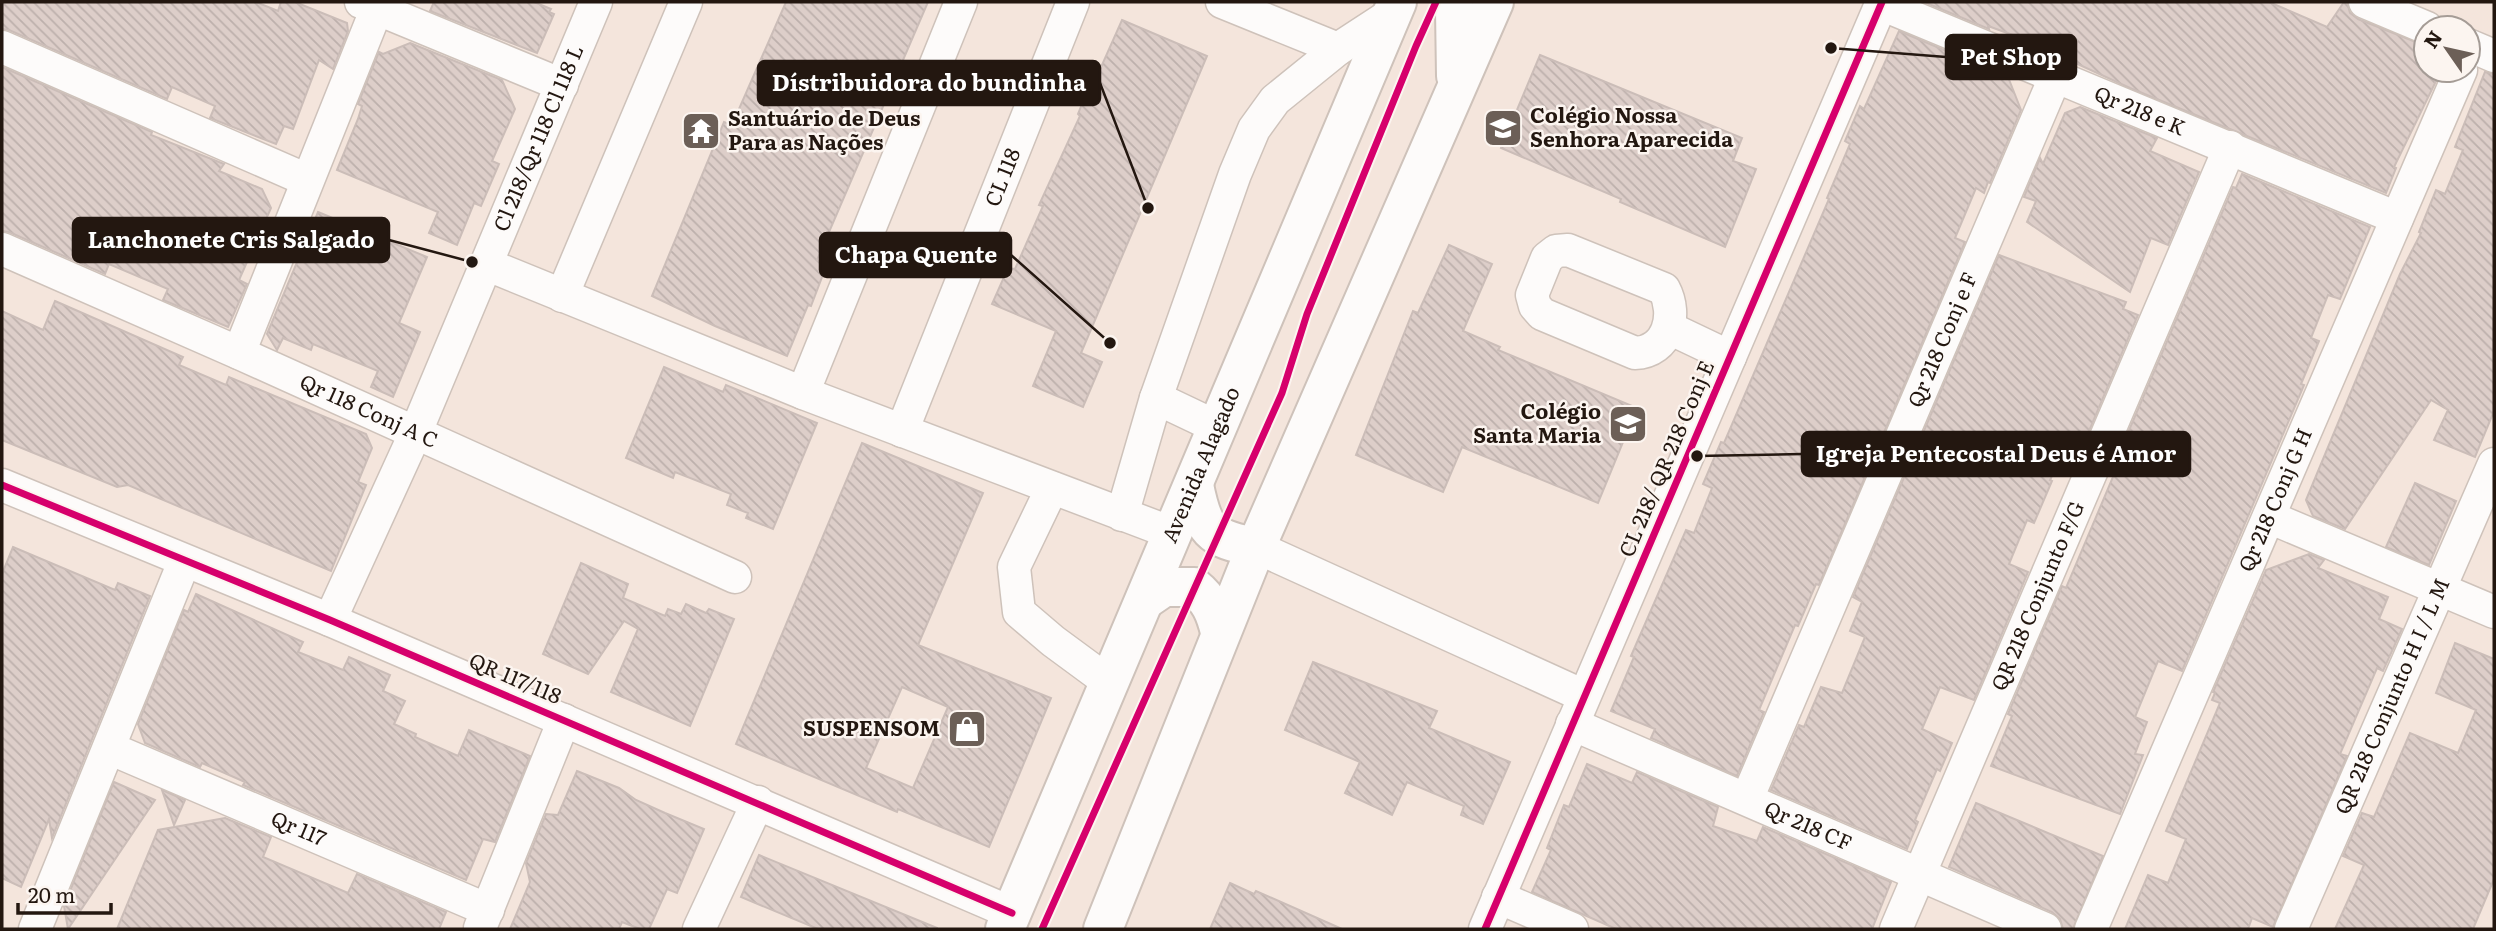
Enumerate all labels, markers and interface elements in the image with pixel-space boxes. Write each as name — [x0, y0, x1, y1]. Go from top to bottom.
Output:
north arrow — [2412, 14, 2482, 84]
text: N — [2416, 24, 2448, 53]
callout: Pet Shop — [1946, 35, 2076, 79]
text: Pet Shop — [1960, 38, 2062, 72]
street label: Cl 218/Qr 118 Cl 118 L — [484, 39, 589, 236]
callout: Dístribuidora do bundinha — [758, 61, 1100, 105]
text: Dístribuidora do bundinha — [772, 64, 1087, 98]
street label: Qr 218 e K — [2090, 76, 2191, 142]
place label: Colégio Nossa Senhora Aparecida — [1530, 98, 1734, 153]
place label: Santuário de Deus Para as Nações — [728, 101, 921, 156]
school or university icon: Colégio Nossa Senhora Aparecida — [1482, 107, 1524, 149]
temple icon: Santuário de Deus Para as Nações — [680, 110, 722, 152]
street label: CL 118 — [975, 142, 1026, 211]
callout: Lanchonete Cris Salgado — [73, 218, 389, 262]
text: Lanchonete Cris Salgado — [87, 221, 375, 255]
callout: Chapa Quente — [820, 233, 1011, 277]
text: Chapa Quente — [835, 236, 997, 270]
street label: Qr 218 Conj e F — [1898, 267, 1983, 411]
street label: CL 218/ QR 218 Conj E — [1609, 355, 1720, 561]
street label: Qr 118 Conj A C — [296, 365, 444, 454]
street label: Avenida Alagado — [1152, 381, 1246, 547]
place label: Colégio Santa Maria — [1473, 394, 1602, 449]
school or university icon: Colégio Santa Maria — [1607, 403, 1649, 445]
street label: Qr 218 Conj G H — [2229, 422, 2318, 576]
callout: Igreja Pentecostal Deus é Amor — [1802, 432, 2190, 476]
text: Igreja Pentecostal Deus é Amor — [1816, 435, 2177, 469]
street label: QR 218 Conjunto F/G — [1982, 495, 2090, 695]
street label: QR 218 Conjunto H I / L M — [2325, 572, 2456, 818]
street label: QR 117/118 — [465, 643, 567, 710]
shop icon: SUSPENSOM — [946, 708, 988, 750]
place label: SUSPENSOM — [803, 711, 940, 742]
street label: Qr 218 CF — [1760, 791, 1858, 857]
street label: Qr 117 — [267, 801, 332, 852]
scale bar — [18, 872, 110, 916]
text: 20 m — [28, 878, 75, 909]

